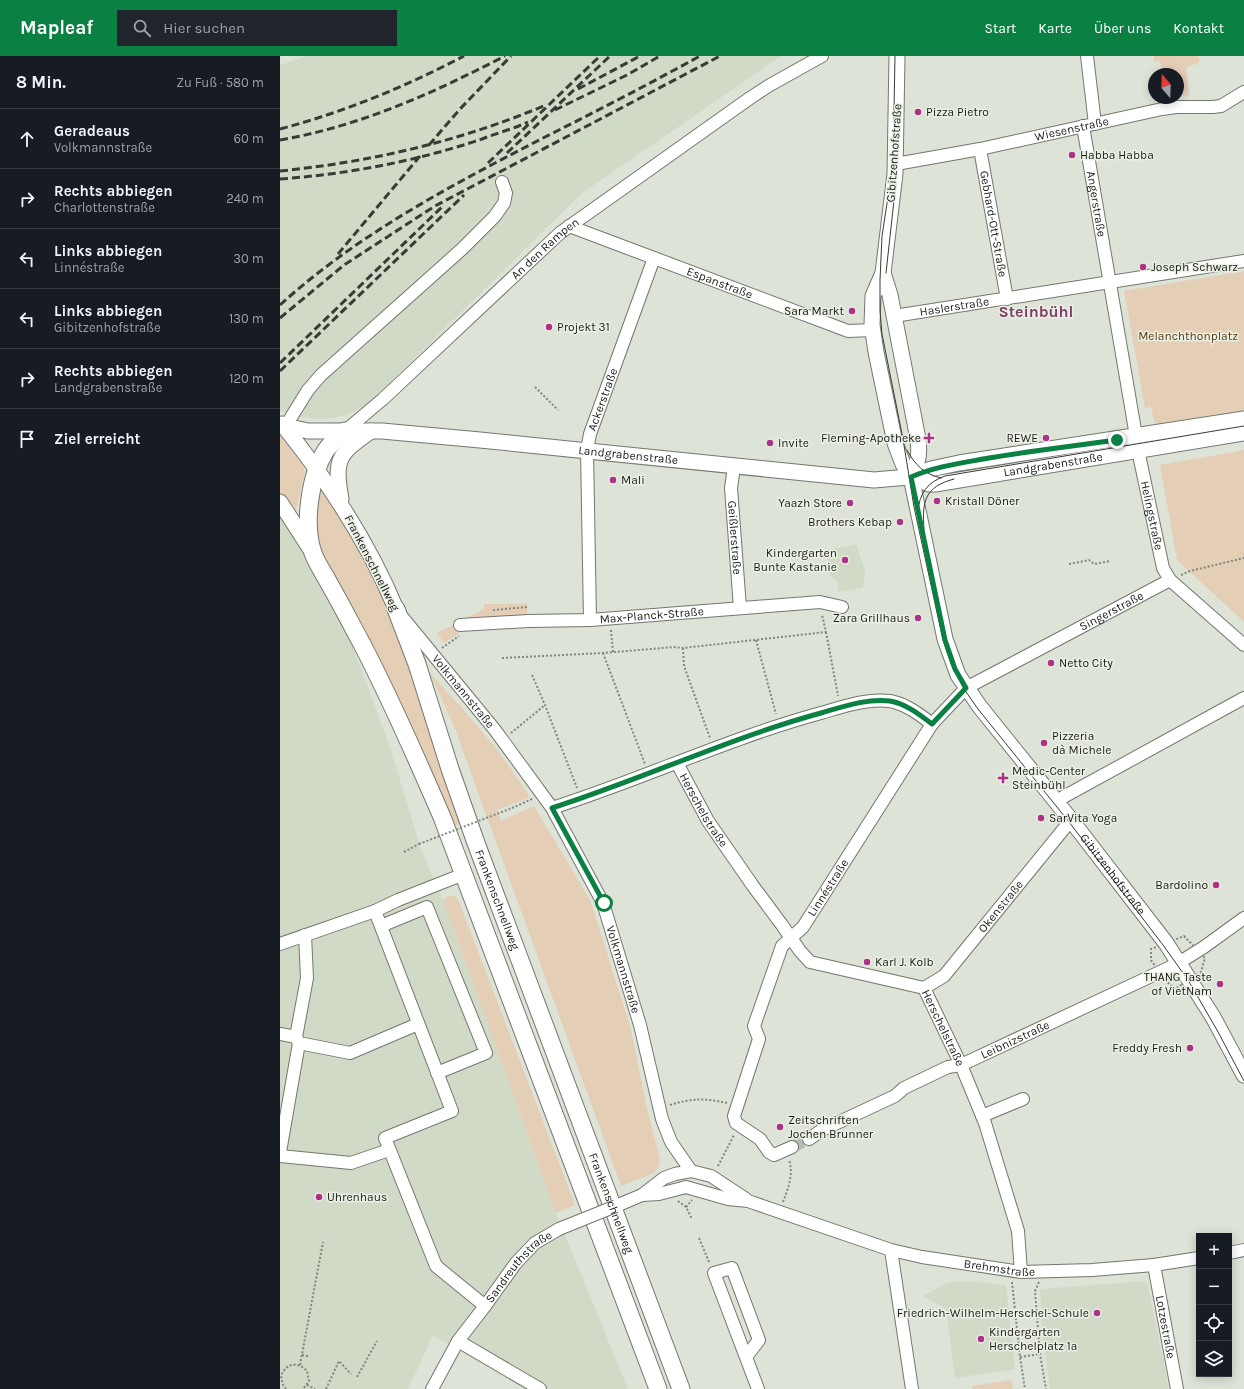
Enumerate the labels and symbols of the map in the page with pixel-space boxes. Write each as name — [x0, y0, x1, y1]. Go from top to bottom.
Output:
north arrow — [1148, 68, 1184, 104]
street label: Gibitzenhofstraße — [884, 103, 904, 203]
place label: Pizza Pietro — [926, 105, 989, 119]
marker: Pizza Pietro — [913, 107, 923, 117]
street label: Wiesenstraße — [1033, 114, 1110, 144]
place label: Habba Habba — [1080, 148, 1154, 162]
marker: Habba Habba — [1067, 150, 1077, 160]
street label: Gebhard-Ott-Straße — [977, 170, 1010, 278]
street label: Angerstraße — [1084, 170, 1109, 238]
street label: An den Rampen — [508, 215, 582, 282]
place label: Joseph Schwarz — [1151, 260, 1238, 274]
marker: Joseph Schwarz — [1138, 262, 1148, 272]
street label: Espanstraße — [685, 264, 755, 301]
street label: Haslerstraße — [919, 294, 990, 319]
district label: Steinbühl — [999, 302, 1073, 321]
place label: Sara Markt — [784, 304, 844, 318]
marker: Sara Markt — [847, 306, 857, 316]
place label: Projekt 31 — [557, 320, 610, 334]
marker: Projekt 31 — [544, 322, 554, 332]
park label: Melanchthonplatz — [1138, 329, 1238, 343]
street label: Ackerstraße — [585, 366, 620, 433]
place label: Fleming-Apotheke — [821, 431, 921, 445]
place label: REWE — [1006, 431, 1038, 445]
route end — [1108, 431, 1126, 449]
marker: Fleming-Apotheke — [924, 433, 934, 443]
marker: REWE — [1041, 433, 1051, 443]
place label: Invite — [778, 436, 809, 450]
marker: Invite — [765, 438, 775, 448]
street label: Landgrabenstraße — [578, 443, 679, 467]
street label: Landgrabenstraße — [1003, 449, 1104, 480]
place label: Mali — [621, 473, 645, 487]
marker: Mali — [608, 475, 618, 485]
street label: Helingstraße — [1138, 480, 1166, 551]
place label: Kristall Döner — [945, 494, 1020, 508]
place label: Yaazh Store — [778, 496, 842, 510]
marker: Kristall Döner — [932, 496, 942, 506]
marker: Yaazh Store — [845, 498, 855, 508]
street label: Geißlerstraße — [725, 500, 744, 575]
street label: Frankenschnellweg — [342, 513, 402, 614]
place label: Brothers Kebap — [808, 515, 892, 529]
marker: Brothers Kebap — [895, 517, 905, 527]
place label: Kindergarten Bunte Kastanie — [753, 546, 837, 574]
marker: Kindergarten Bunte Kastanie — [840, 555, 850, 565]
street label: Singerstraße — [1077, 588, 1146, 634]
street label: Max-Planck-Straße — [599, 604, 704, 626]
place label: Zara Grillhaus — [833, 611, 910, 625]
marker: Zara Grillhaus — [913, 613, 923, 623]
street label: Volkmannstraße — [429, 652, 498, 731]
place label: Netto City — [1059, 656, 1113, 670]
marker: Netto City — [1046, 658, 1056, 668]
place label: Pizzeria dà Michele — [1052, 729, 1111, 757]
marker: Pizzeria dà Michele — [1039, 738, 1049, 748]
place label: Medic-Center Steinbühl — [1012, 764, 1086, 792]
street label: Herschelstraße — [677, 771, 731, 850]
marker: Medic-Center Steinbühl — [997, 772, 1009, 784]
place label: SarVita Yoga — [1049, 811, 1117, 825]
marker: SarVita Yoga — [1036, 813, 1046, 823]
street label: Gibitzenhofstraße — [1077, 831, 1149, 917]
street label: Frankenschnellweg — [472, 848, 523, 952]
street label: Linnéstraße — [805, 856, 851, 919]
street label: Okenstraße — [975, 878, 1026, 935]
place label: Bardolino — [1155, 878, 1208, 892]
marker: Bardolino — [1211, 880, 1221, 890]
route start — [595, 894, 613, 912]
street label: Volkmannstraße — [603, 924, 643, 1015]
place label: Karl J. Kolb — [875, 955, 934, 969]
marker: Karl J. Kolb — [862, 957, 872, 967]
place label: THANG Taste of VietNam — [1144, 970, 1212, 998]
marker: THANG Taste of VietNam — [1215, 979, 1225, 989]
street label: Herschelstraße — [919, 987, 967, 1068]
street label: Leibnizstraße — [978, 1018, 1052, 1062]
place label: Freddy Fresh — [1112, 1041, 1182, 1055]
marker: Freddy Fresh — [1185, 1043, 1195, 1053]
place label: Zeitschriften Jochen Brunner — [788, 1113, 874, 1141]
marker: Zeitschriften Jochen Brunner — [775, 1122, 785, 1132]
street label: Frankenschnellweg — [586, 1151, 637, 1256]
place label: Uhrenhaus — [327, 1190, 387, 1204]
marker: Uhrenhaus — [314, 1192, 324, 1202]
street label: Sandreuthstraße — [483, 1228, 554, 1306]
street label: Brehmstraße — [963, 1256, 1035, 1279]
street label: Lotzestraße — [1153, 1294, 1178, 1360]
place label: Friedrich-Wilhelm-Herschel-Schule — [897, 1306, 1089, 1320]
marker: Friedrich-Wilhelm-Herschel-Schule — [1092, 1308, 1102, 1318]
place label: Kindergarten Herschelplatz 1a — [989, 1325, 1077, 1353]
marker: Kindergarten Herschelplatz 1a — [976, 1334, 986, 1344]

